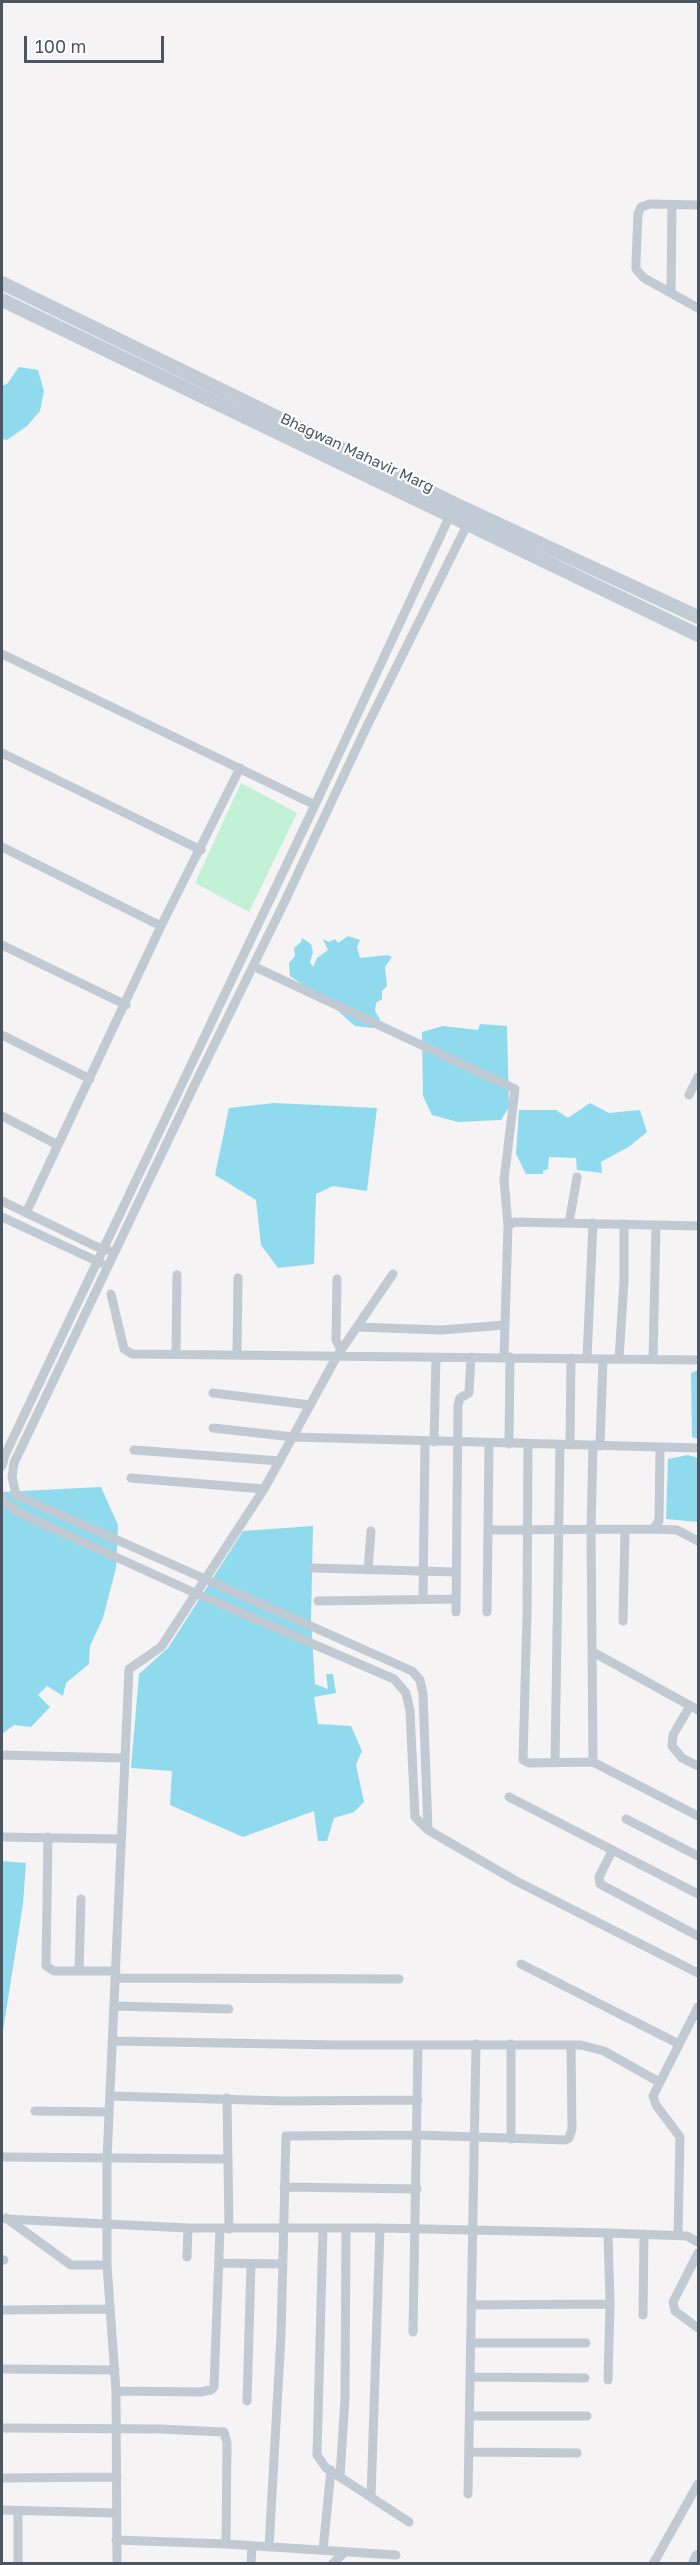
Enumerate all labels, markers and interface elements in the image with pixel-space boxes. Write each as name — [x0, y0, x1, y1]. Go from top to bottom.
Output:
scale bar — [27, 24, 166, 62]
text: 100 m — [35, 35, 86, 57]
street label: Bhagwan Mahavir Marg — [277, 409, 437, 497]

